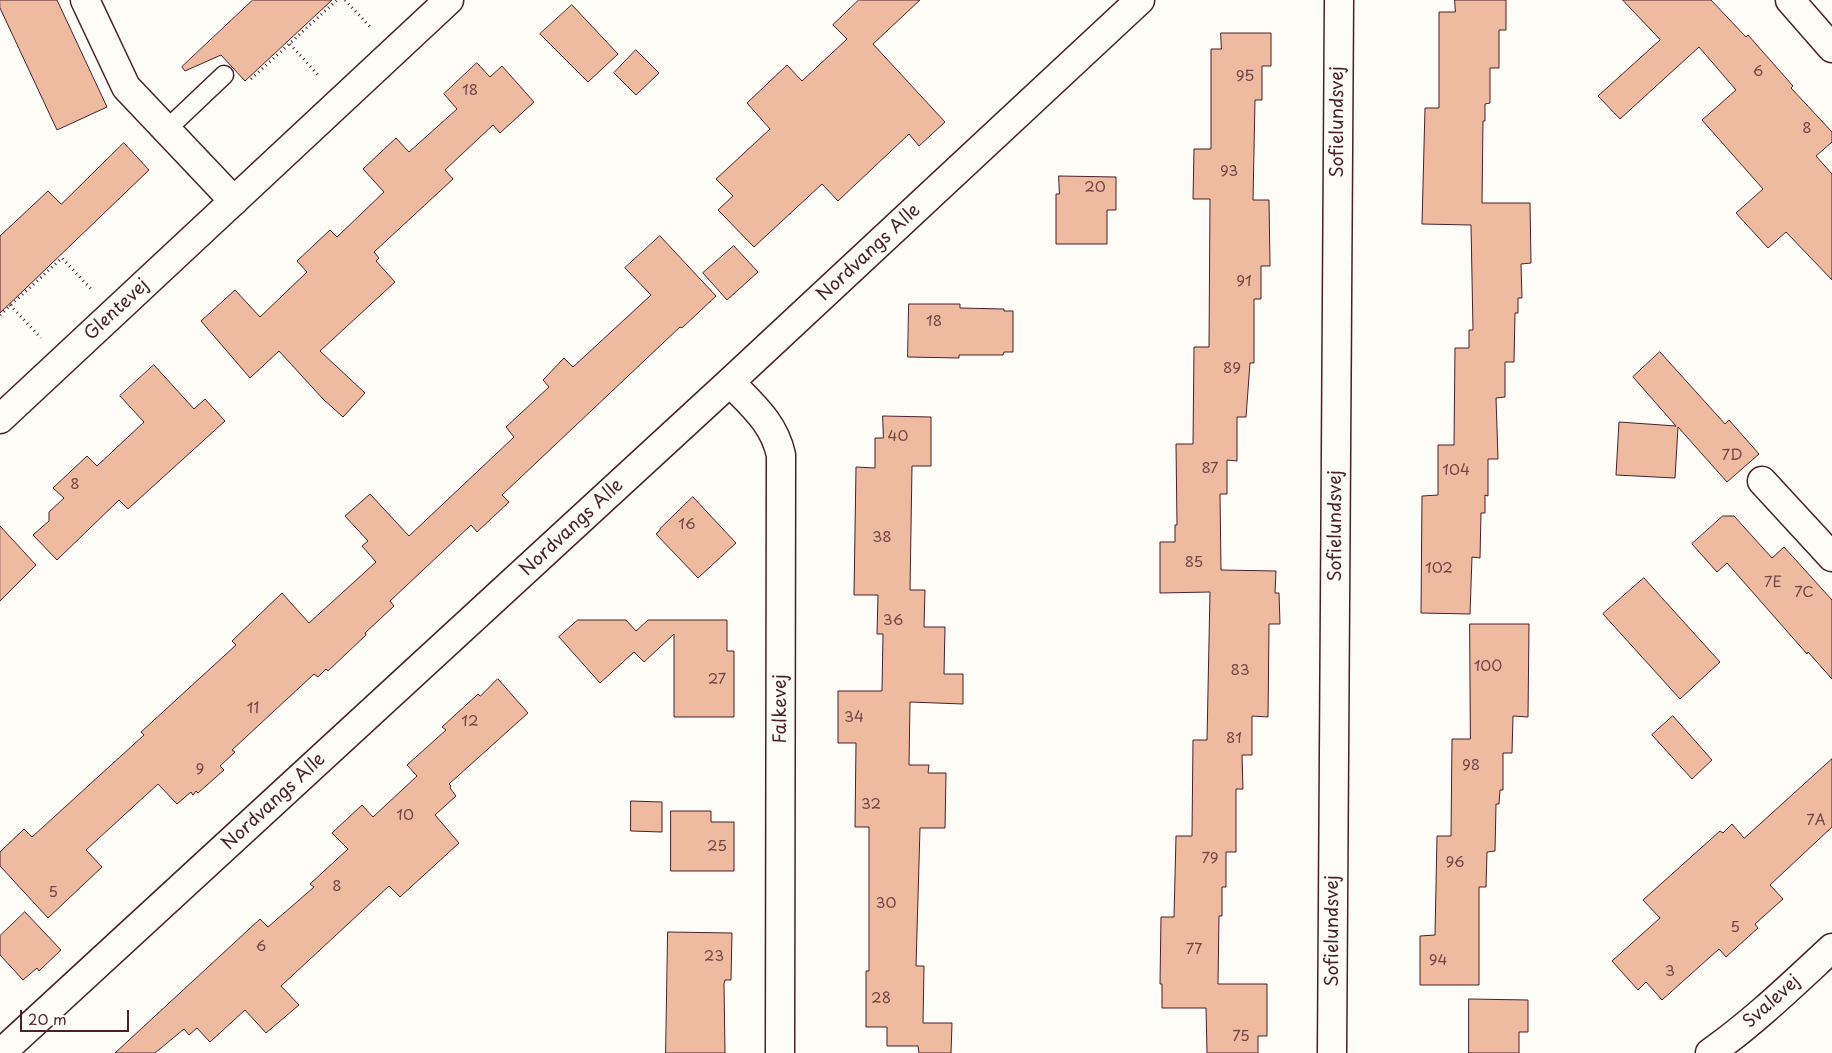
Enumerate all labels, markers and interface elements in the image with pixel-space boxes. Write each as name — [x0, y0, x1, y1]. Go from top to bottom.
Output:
house number: 6 — [1753, 63, 1763, 81]
street label: Sofielundsvej — [1327, 66, 1349, 178]
house number: 95 — [1236, 68, 1254, 86]
house number: 18 — [462, 82, 478, 100]
house number: 8 — [1802, 120, 1812, 138]
house number: 93 — [1220, 163, 1238, 181]
house number: 20 — [1084, 179, 1106, 197]
street label: Nordvangs Alle — [813, 200, 925, 306]
house number: 91 — [1236, 273, 1252, 291]
street label: Glentevej — [80, 275, 154, 345]
house number: 18 — [926, 313, 942, 331]
house number: 89 — [1223, 360, 1241, 378]
house number: 40 — [888, 428, 908, 446]
house number: 7D — [1721, 447, 1743, 465]
house number: 87 — [1201, 460, 1219, 478]
house number: 104 — [1442, 462, 1470, 480]
street label: Sofielundsvej — [1325, 470, 1347, 582]
street label: Nordvangs Alle — [516, 475, 628, 581]
house number: 8 — [70, 476, 80, 494]
house number: 16 — [678, 516, 696, 534]
house number: 38 — [872, 529, 892, 547]
house number: 85 — [1185, 554, 1203, 572]
house number: 102 — [1425, 560, 1453, 578]
house number: 7E — [1764, 574, 1782, 592]
house number: 7C — [1794, 584, 1814, 602]
house number: 36 — [883, 612, 903, 630]
house number: 100 — [1474, 658, 1502, 676]
house number: 83 — [1230, 662, 1250, 680]
house number: 27 — [708, 671, 726, 689]
street label: Falkevej — [770, 674, 792, 744]
house number: 11 — [247, 700, 259, 718]
house number: 34 — [844, 709, 864, 727]
house number: 12 — [461, 713, 479, 731]
house number: 81 — [1226, 730, 1242, 748]
street label: Nordvangs Alle — [218, 749, 330, 855]
house number: 98 — [1462, 757, 1480, 775]
house number: 9 — [196, 761, 204, 779]
house number: 32 — [861, 796, 881, 814]
house number: 10 — [396, 807, 414, 825]
house number: 7A — [1806, 812, 1826, 830]
house number: 25 — [707, 838, 727, 856]
house number: 79 — [1201, 850, 1219, 868]
house number: 96 — [1446, 854, 1464, 872]
street label: Sofielundsvej — [1322, 875, 1344, 987]
house number: 8 — [332, 878, 342, 896]
house number: 5 — [48, 884, 58, 902]
house number: 30 — [876, 895, 896, 913]
house number: 5 — [1730, 919, 1740, 937]
house number: 6 — [256, 938, 266, 956]
house number: 77 — [1186, 941, 1202, 959]
house number: 23 — [704, 948, 724, 966]
house number: 94 — [1429, 952, 1447, 970]
house number: 3 — [1665, 963, 1675, 981]
street label: Svalevej — [1739, 971, 1805, 1033]
house number: 28 — [871, 990, 891, 1008]
scale bar — [22, 1000, 131, 1032]
text: 20 m — [28, 1007, 67, 1030]
house number: 75 — [1232, 1028, 1250, 1046]

